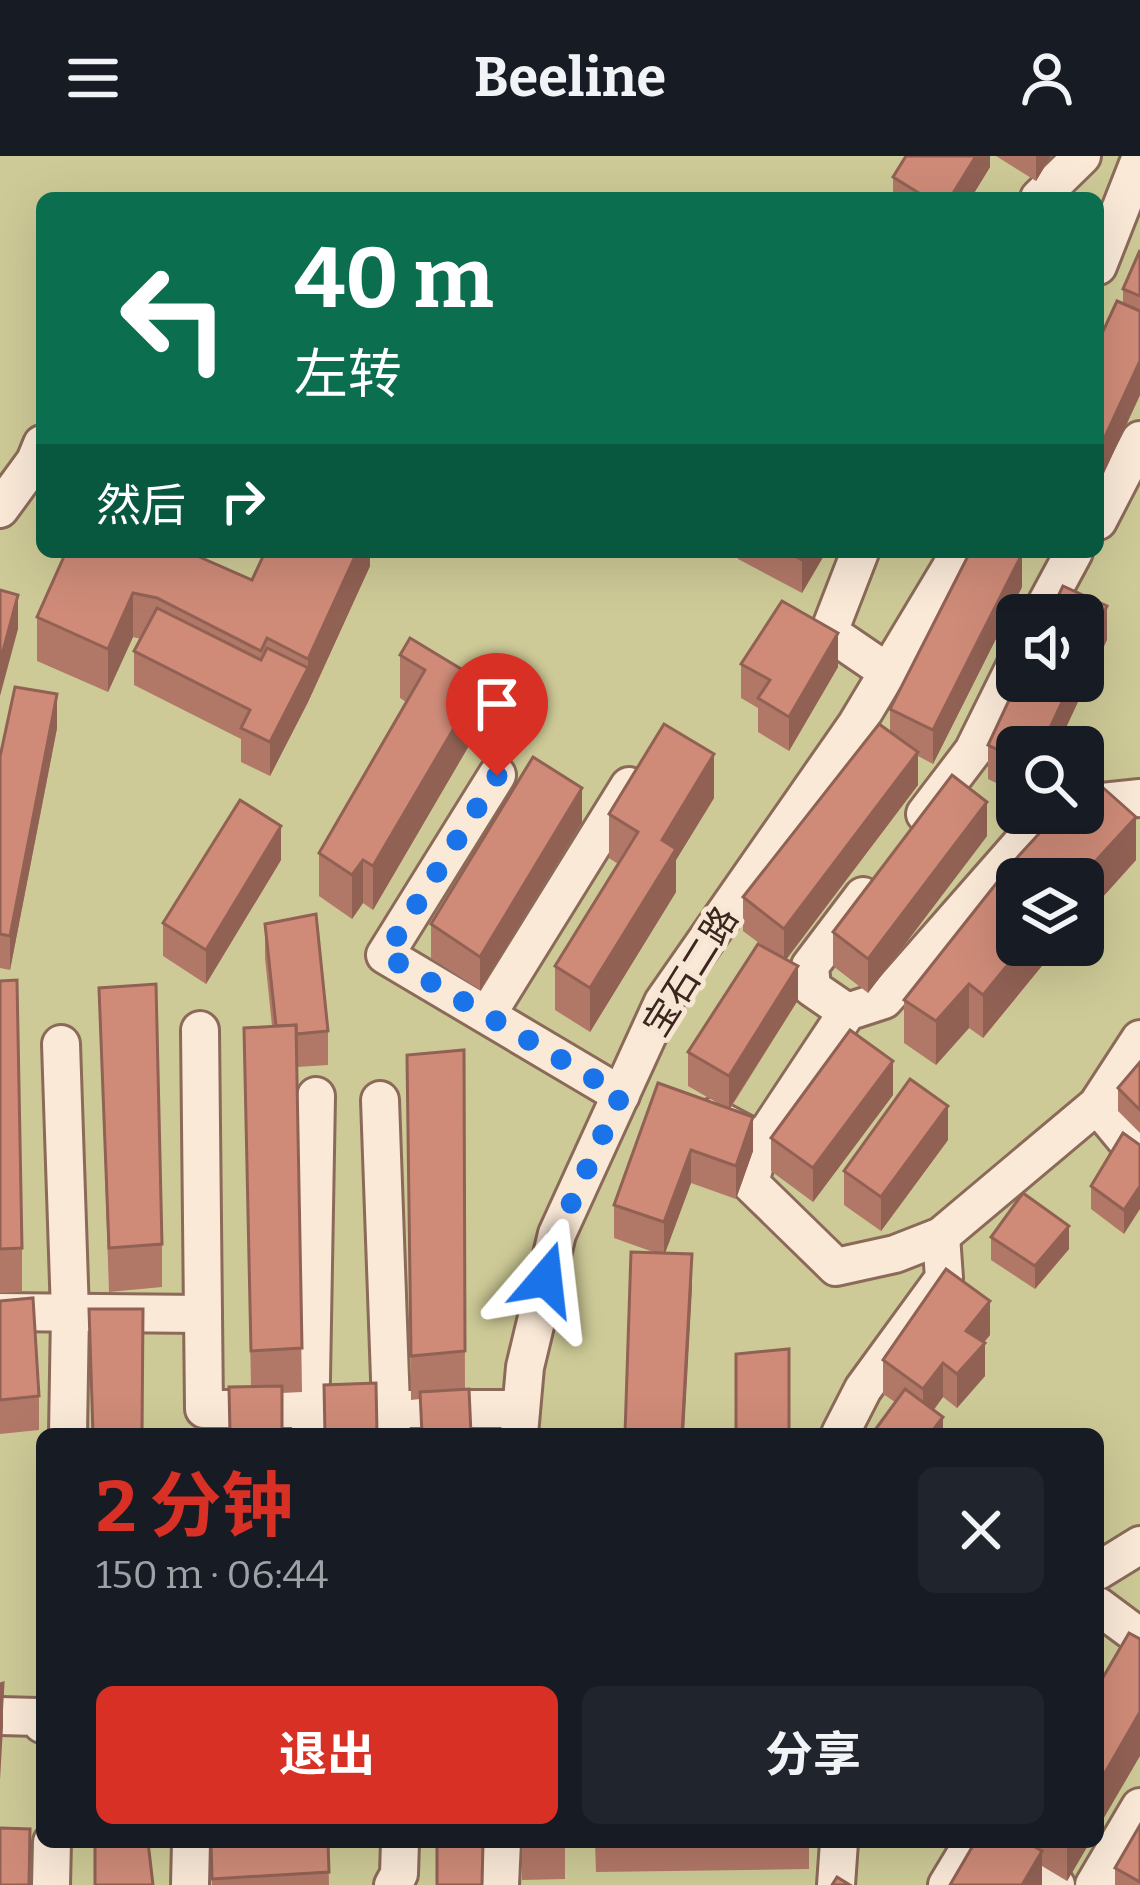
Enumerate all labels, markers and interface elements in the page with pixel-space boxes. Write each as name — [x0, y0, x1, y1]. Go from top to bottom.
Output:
icon: menu — [60, 45, 126, 111]
icon: person — [1014, 45, 1080, 111]
text: Beeline — [474, 46, 666, 110]
text: 40 m — [294, 228, 494, 329]
icon: left — [96, 240, 252, 396]
text: 左转 — [294, 343, 402, 407]
icon: right — [210, 468, 276, 534]
text: 然后 — [96, 479, 186, 533]
map controls — [996, 594, 1104, 966]
button: sound — [996, 594, 1104, 702]
pin — [446, 653, 548, 776]
icon: arrive — [464, 671, 530, 737]
button: search — [996, 726, 1104, 834]
button: layers — [996, 858, 1104, 966]
street label: 宝石二路 — [634, 899, 748, 1044]
position arrow — [483, 1216, 609, 1342]
text: 2 分钟 — [96, 1464, 294, 1550]
button: close — [918, 1467, 1044, 1593]
text: 150 m · 06:44 — [96, 1552, 328, 1598]
button: 退出 — [96, 1686, 558, 1824]
button: 分享 — [582, 1686, 1044, 1824]

